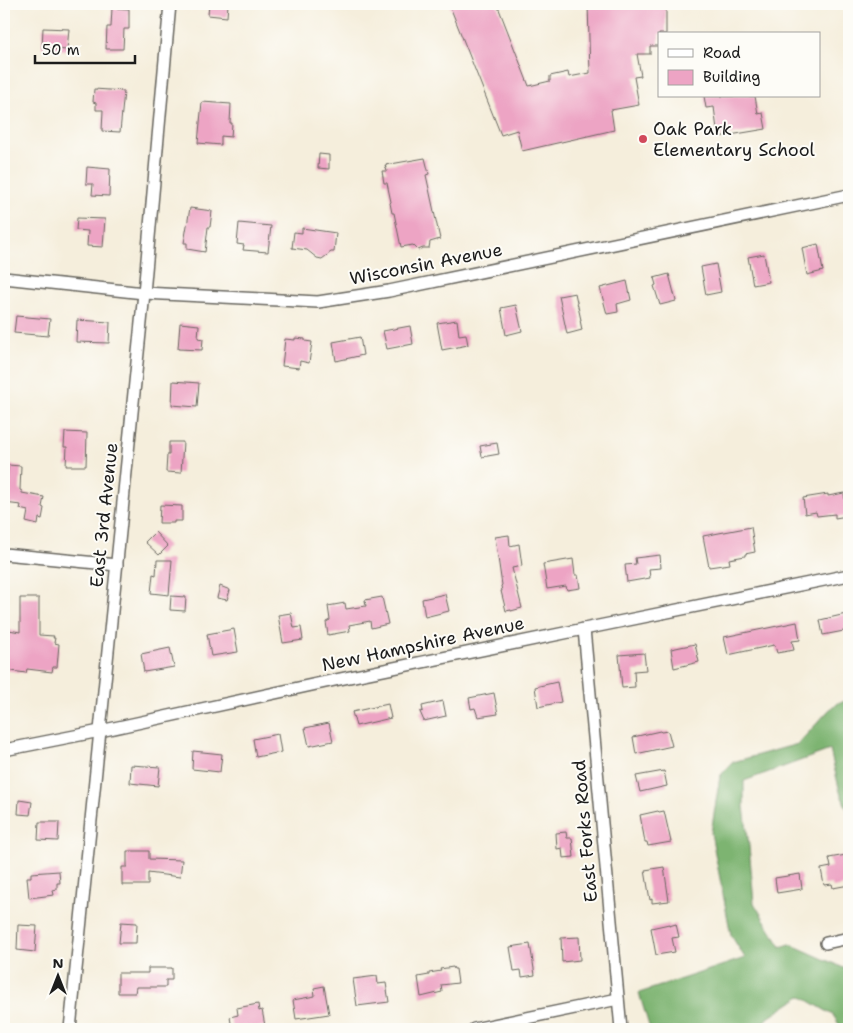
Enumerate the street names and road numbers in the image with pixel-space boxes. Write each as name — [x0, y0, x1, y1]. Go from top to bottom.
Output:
street label: Wisconsin Avenue — [348, 237, 504, 291]
street label: East 3rd Avenue — [84, 441, 124, 589]
street label: New Hampshire Avenue — [320, 611, 526, 677]
street label: East Forks Road — [567, 759, 603, 903]

